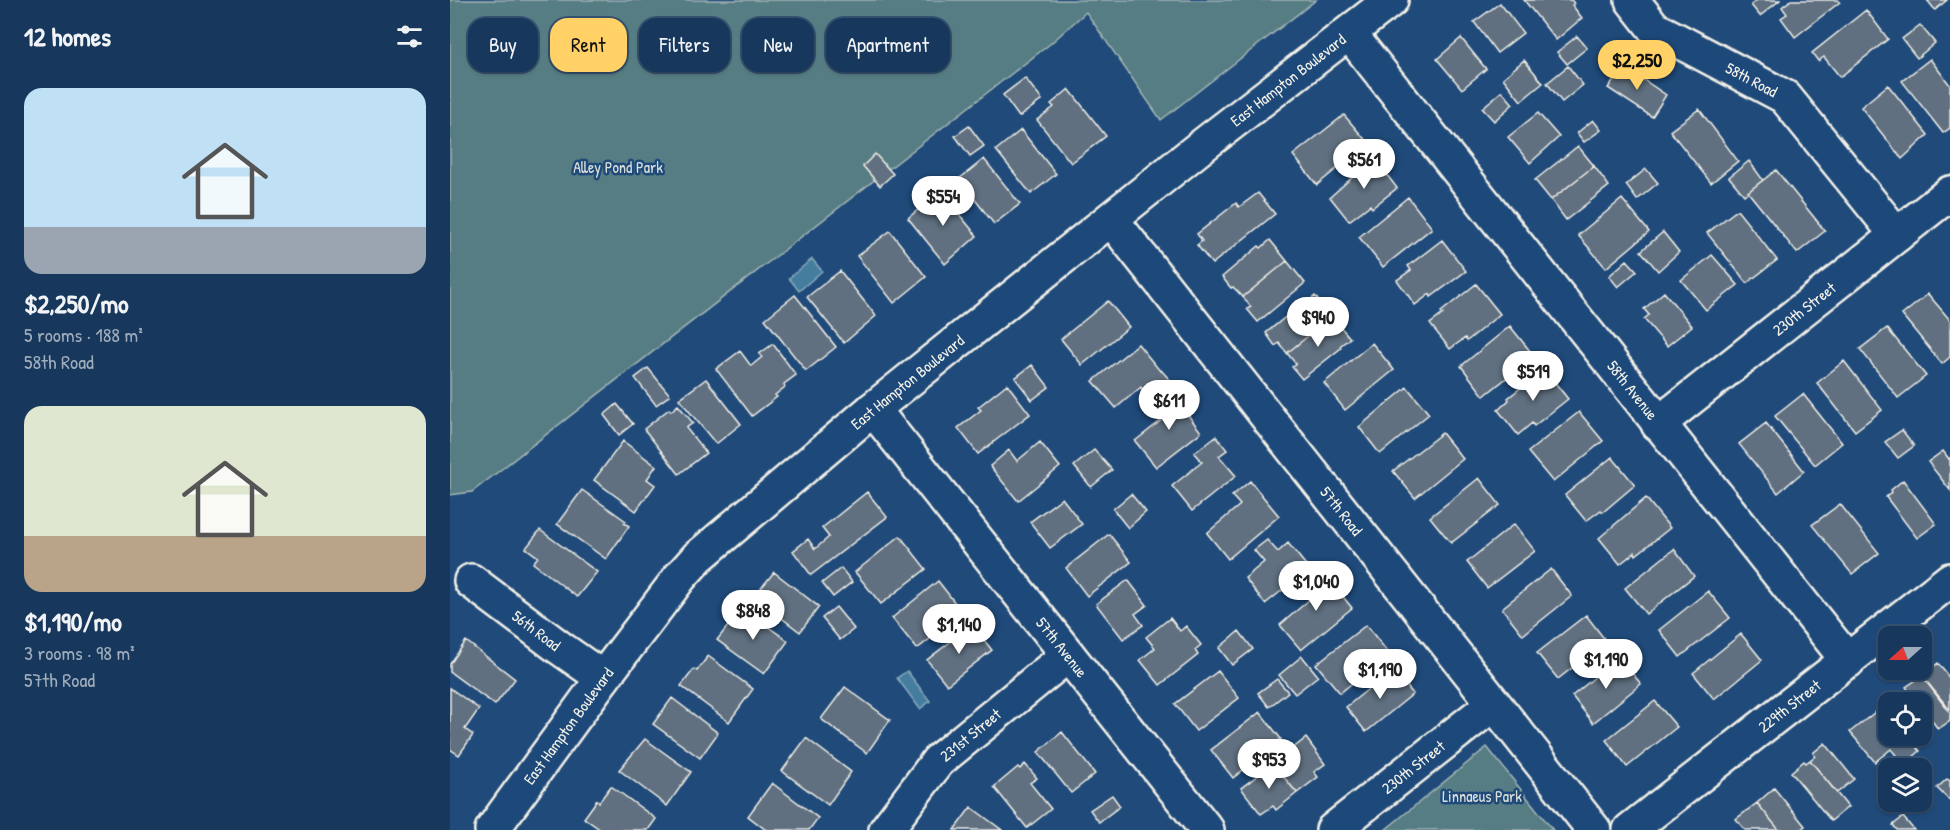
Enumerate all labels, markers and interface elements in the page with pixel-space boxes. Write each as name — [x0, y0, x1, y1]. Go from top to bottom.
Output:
chip: Buy — [468, 18, 538, 72]
chip: Rent — [550, 18, 627, 72]
chip: Filters — [639, 18, 730, 72]
chip: New — [742, 18, 814, 72]
chip: Apartment — [826, 18, 950, 72]
text: 12 homes — [24, 19, 111, 54]
icon: filters — [393, 20, 426, 53]
street label: East Hampton Boulevard — [1226, 28, 1350, 131]
pin: $2,250 — [1588, 40, 1686, 91]
text: $2,250 — [1612, 46, 1662, 73]
street label: 58th Road — [1722, 57, 1782, 102]
icon: home — [171, 127, 279, 235]
pin: $561 — [1328, 139, 1400, 190]
text: $561 — [1347, 145, 1381, 172]
park label: Alley Pond Park — [573, 156, 663, 178]
pin: $554 — [907, 176, 979, 227]
text: $554 — [926, 182, 960, 209]
street label: 230th Street — [1768, 276, 1841, 341]
text: $2,250/mo — [24, 286, 129, 321]
pin: $940 — [1282, 297, 1354, 348]
text: $940 — [1301, 303, 1335, 330]
text: 5 rooms · 188 m² — [24, 321, 143, 348]
street label: East Hampton Boulevard — [846, 329, 969, 434]
text: 58th Road — [24, 348, 94, 375]
pin: $519 — [1497, 351, 1569, 402]
street label: 58th Avenue — [1602, 356, 1664, 425]
text: $519 — [1516, 357, 1550, 384]
pin: $611 — [1133, 380, 1205, 431]
text: $611 — [1153, 386, 1185, 413]
icon: home — [171, 445, 279, 553]
street label: 57th Road — [1315, 482, 1368, 540]
pin: $1,040 — [1267, 561, 1365, 612]
text: $1,040 — [1293, 567, 1339, 594]
pin: $848 — [717, 590, 789, 641]
text: $848 — [736, 596, 770, 623]
text: $1,190/mo — [24, 604, 122, 639]
pin: $1,140 — [910, 604, 1008, 655]
street label: 56th Road — [508, 605, 565, 656]
text: $1,140 — [936, 610, 982, 637]
street label: 57th Avenue — [1031, 612, 1093, 682]
north arrow — [1878, 626, 1932, 680]
map controls — [1878, 626, 1932, 812]
text: 3 rooms · 98 m² — [24, 639, 135, 666]
pin: $1,190 — [1557, 639, 1655, 690]
text: $1,190 — [1584, 645, 1629, 672]
pin: $1,190 — [1331, 649, 1429, 700]
text: $1,190 — [1358, 655, 1403, 682]
street label: East Hampton Boulevard — [518, 663, 618, 789]
text: 57th Road — [24, 666, 95, 693]
street label: 229th Street — [1753, 674, 1826, 737]
button: locate — [1878, 692, 1932, 746]
street label: 231st Street — [935, 703, 1006, 766]
street label: 230th Street — [1377, 735, 1450, 799]
pin: $953 — [1233, 739, 1305, 790]
text: $953 — [1252, 745, 1286, 772]
button: layers — [1878, 758, 1932, 812]
park label: Linnaeus Park — [1442, 785, 1522, 807]

